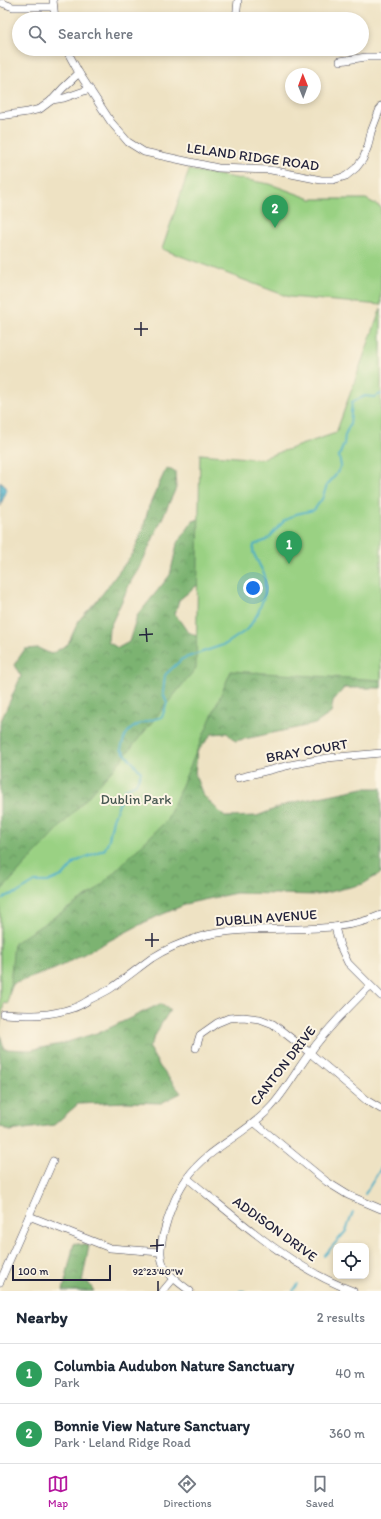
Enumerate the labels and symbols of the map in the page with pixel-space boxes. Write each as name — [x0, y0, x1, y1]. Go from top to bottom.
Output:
north arrow — [285, 68, 321, 104]
street label: LELAND RIDGE ROAD — [186, 139, 320, 175]
pin: 2 — [262, 195, 288, 228]
pin: 1 — [276, 531, 302, 564]
your location — [243, 578, 263, 598]
street label: BRAY COURT — [265, 735, 349, 767]
park label: Dublin Park — [101, 791, 171, 808]
street label: DUBLIN AVENUE — [214, 906, 318, 930]
street label: CANTON DRIVE — [247, 1022, 320, 1109]
street label: ADDISON DRIVE — [230, 1193, 321, 1265]
scale bar — [12, 1263, 111, 1282]
text: 92°23'40"W — [133, 1265, 184, 1278]

